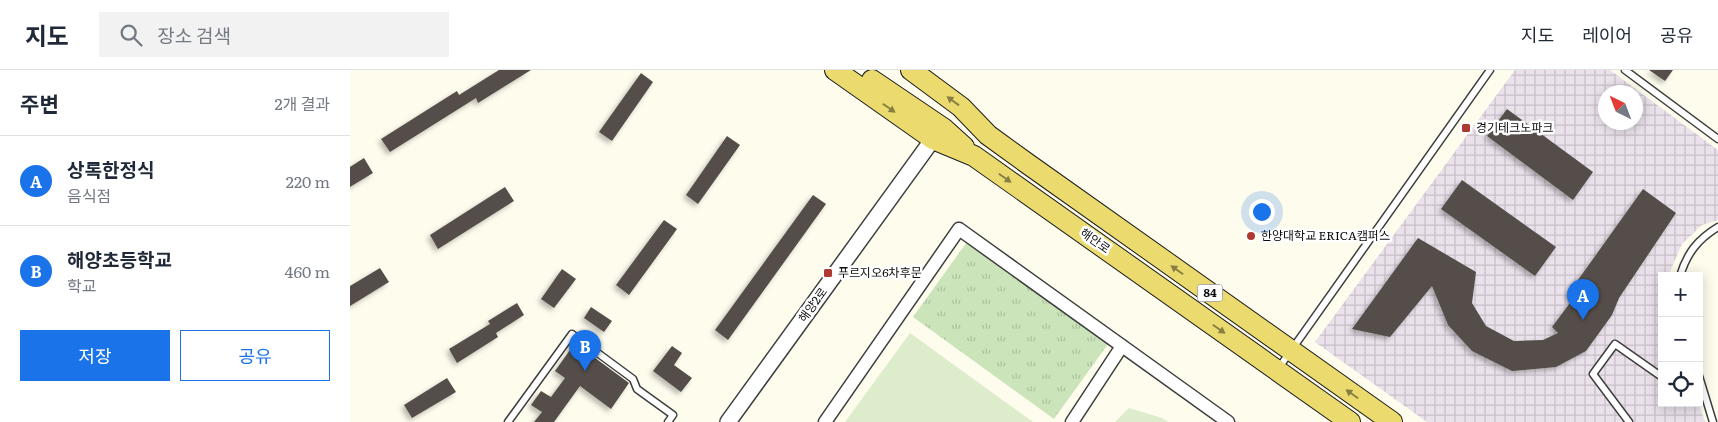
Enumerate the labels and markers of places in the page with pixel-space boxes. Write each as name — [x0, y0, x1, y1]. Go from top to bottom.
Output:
place label: 경기테크노파크 — [1476, 118, 1553, 136]
marker: 경기테크노파크 — [1460, 122, 1472, 134]
place label: 한양대학교 ERICA캠퍼스 — [1261, 226, 1390, 244]
marker: 한양대학교 ERICA캠퍼스 — [1245, 230, 1257, 242]
place label: 푸르지오6차후문 — [838, 263, 922, 281]
marker: 푸르지오6차후문 — [822, 267, 834, 279]
pin: A — [1567, 279, 1599, 320]
pin: B — [569, 330, 601, 371]

